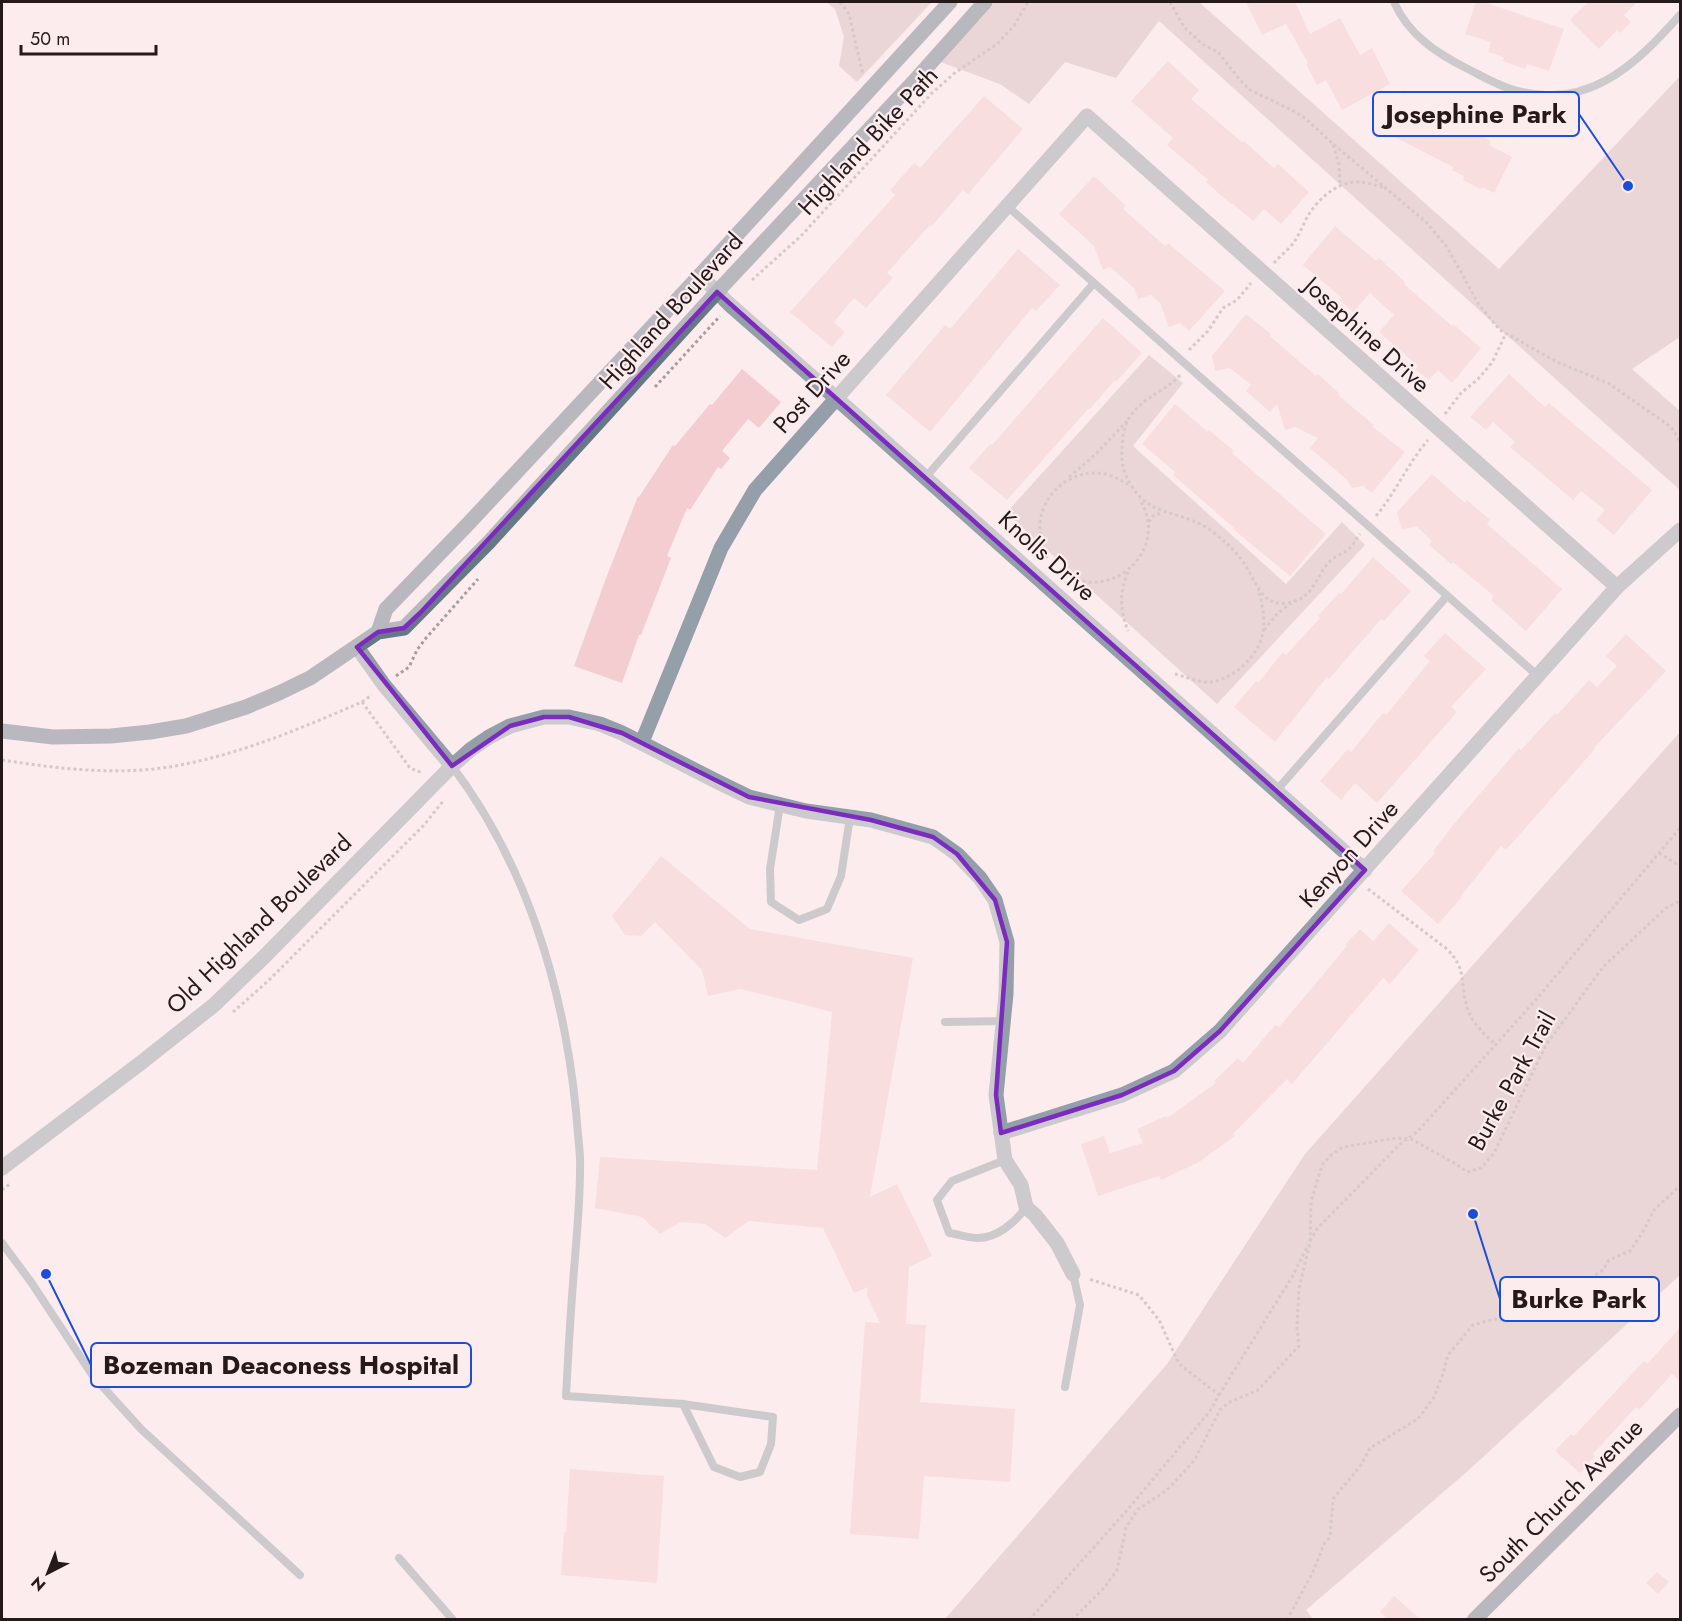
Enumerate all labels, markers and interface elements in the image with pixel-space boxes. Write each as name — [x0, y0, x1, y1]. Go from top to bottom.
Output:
scale bar — [21, 18, 156, 56]
text: 50 m — [30, 26, 70, 52]
street label: Highland Bike Path — [789, 59, 946, 223]
callout: Josephine Park — [1373, 92, 1579, 136]
text: Josephine Park — [1380, 95, 1567, 133]
street label: Highland Boulevard — [590, 224, 751, 397]
street label: Josephine Drive — [1294, 266, 1438, 401]
street label: Post Drive — [765, 342, 859, 441]
street label: Knolls Drive — [991, 502, 1104, 609]
street label: Kenyon Drive — [1291, 792, 1407, 915]
street label: Old Highland Boulevard — [158, 826, 359, 1022]
street label: Burke Park Trail — [1459, 1005, 1564, 1157]
callout: Burke Park — [1500, 1277, 1659, 1321]
text: Burke Park — [1511, 1280, 1647, 1318]
callout: Bozeman Deaconess Hospital — [91, 1343, 471, 1387]
text: Bozeman Deaconess Hospital — [103, 1346, 459, 1384]
street label: South Church Avenue — [1471, 1411, 1651, 1591]
north arrow — [18, 1543, 78, 1603]
text: N — [26, 1571, 51, 1597]

